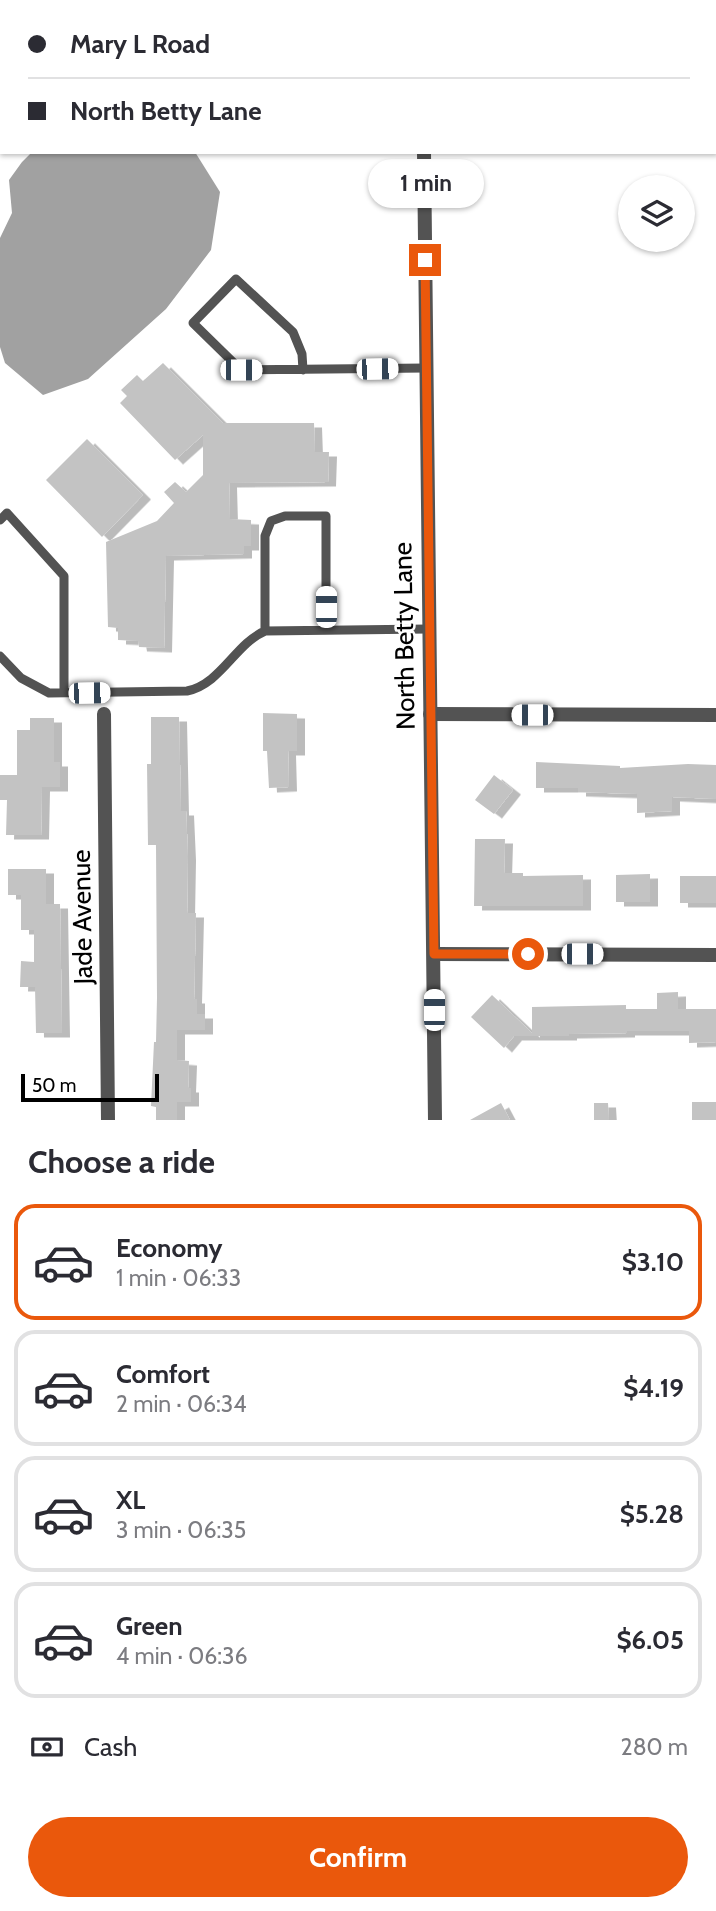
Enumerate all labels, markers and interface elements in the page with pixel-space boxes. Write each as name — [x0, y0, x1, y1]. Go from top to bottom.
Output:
text: Mary L Road — [70, 28, 210, 60]
text: North Betty Lane — [70, 95, 262, 127]
callout: 1 min — [367, 159, 483, 208]
text: 1 min — [400, 169, 452, 197]
map controls — [618, 175, 695, 252]
button: layers — [618, 175, 695, 252]
route end — [409, 244, 441, 276]
car — [356, 358, 399, 380]
car — [221, 360, 263, 381]
street label: North Betty Lane — [386, 542, 422, 730]
car — [316, 586, 337, 628]
car — [68, 682, 111, 704]
car — [512, 705, 554, 726]
street label: Jade Avenue — [65, 849, 99, 986]
route start — [512, 938, 544, 970]
car — [562, 944, 604, 965]
car — [424, 989, 445, 1031]
scale bar — [21, 1071, 159, 1103]
text: 50 m — [32, 1074, 76, 1097]
text: Choose a ride — [28, 1142, 215, 1181]
icon: car — [32, 1231, 95, 1294]
text: Economy — [116, 1232, 222, 1264]
text: $3.10 — [622, 1246, 684, 1278]
text: 1 min · 06:33 — [116, 1264, 241, 1292]
icon: car — [32, 1357, 95, 1420]
text: Comfort — [116, 1358, 210, 1390]
text: $4.19 — [623, 1372, 684, 1404]
text: 2 min · 06:34 — [116, 1390, 247, 1418]
icon: car — [32, 1483, 95, 1546]
text: XL — [116, 1484, 145, 1516]
text: $5.28 — [620, 1498, 684, 1530]
text: 3 min · 06:35 — [116, 1516, 246, 1544]
icon: car — [32, 1609, 95, 1672]
text: Green — [116, 1610, 183, 1642]
text: $6.05 — [616, 1624, 684, 1656]
text: 4 min · 06:36 — [116, 1642, 248, 1670]
icon: cash — [28, 1728, 66, 1766]
text: Cash — [84, 1731, 137, 1763]
text: 280 m — [621, 1733, 688, 1761]
button: Confirm — [28, 1817, 688, 1897]

